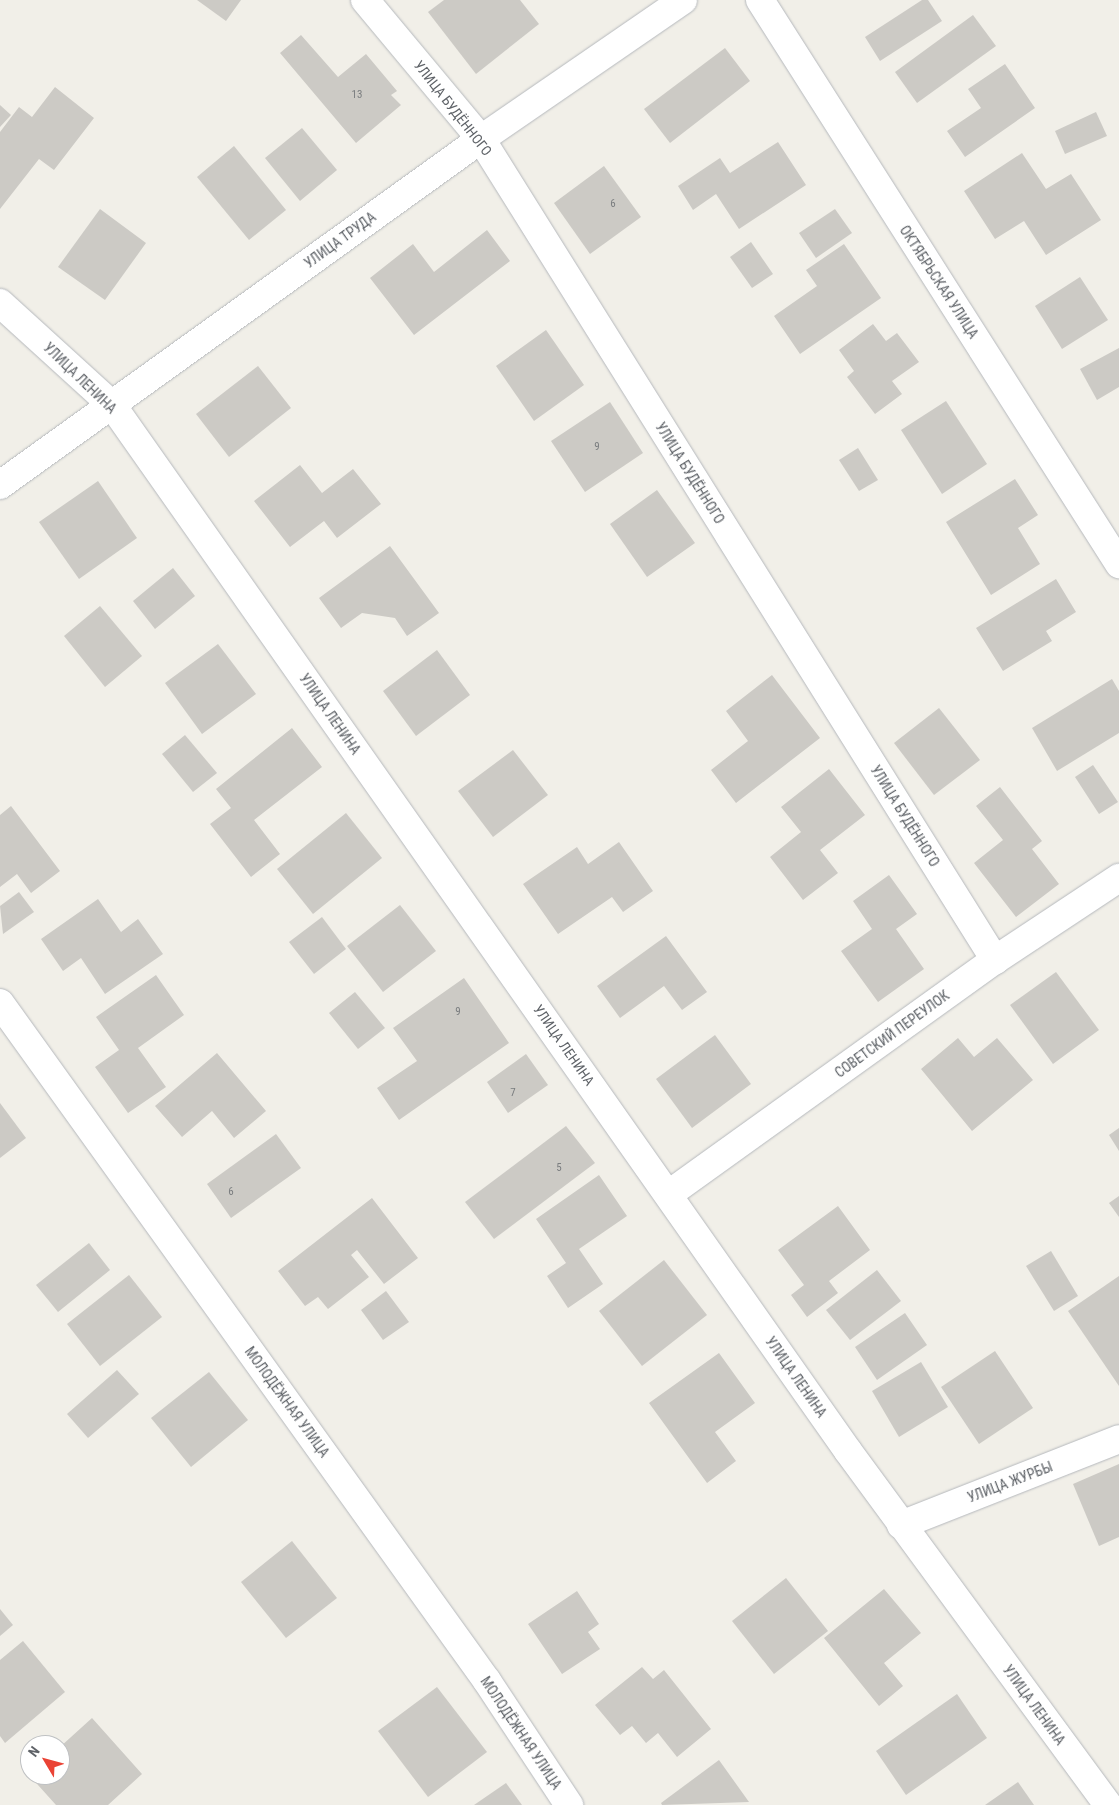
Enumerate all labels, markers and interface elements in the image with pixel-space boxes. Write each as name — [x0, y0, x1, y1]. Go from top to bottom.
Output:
street label: УЛИЦА БУДЁННОГО — [411, 57, 495, 159]
house number: 13 — [352, 88, 362, 102]
house number: 6 — [610, 197, 616, 211]
street label: УЛИЦА ТРУДА — [301, 208, 379, 272]
street label: ОКТЯБРЬСКАЯ УЛИЦА — [896, 222, 982, 342]
street label: УЛИЦА ЛЕНИНА — [40, 339, 120, 417]
street label: УЛИЦА БУДЁННОГО — [652, 419, 728, 527]
house number: 9 — [594, 440, 600, 454]
street label: УЛИЦА ЛЕНИНА — [296, 670, 364, 758]
street label: УЛИЦА БУДЁННОГО — [867, 762, 943, 870]
street label: СОВЕТСКИЙ ПЕРЕУЛОК — [832, 987, 952, 1081]
street label: УЛИЦА ЛЕНИНА — [530, 1001, 598, 1089]
house number: 9 — [455, 1005, 461, 1019]
house number: 7 — [510, 1086, 516, 1100]
house number: 5 — [556, 1161, 562, 1175]
house number: 6 — [228, 1185, 234, 1199]
street label: УЛИЦА ЛЕНИНА — [762, 1333, 830, 1421]
street label: МОЛОДЁЖНАЯ УЛИЦА — [241, 1343, 333, 1461]
street label: УЛИЦА ЖУРБЫ — [965, 1458, 1055, 1506]
street label: УЛИЦА ЛЕНИНА — [999, 1662, 1069, 1748]
street label: МОЛОДЁЖНАЯ УЛИЦА — [477, 1673, 565, 1793]
north arrow — [20, 1735, 70, 1785]
text: N — [25, 1743, 43, 1760]

